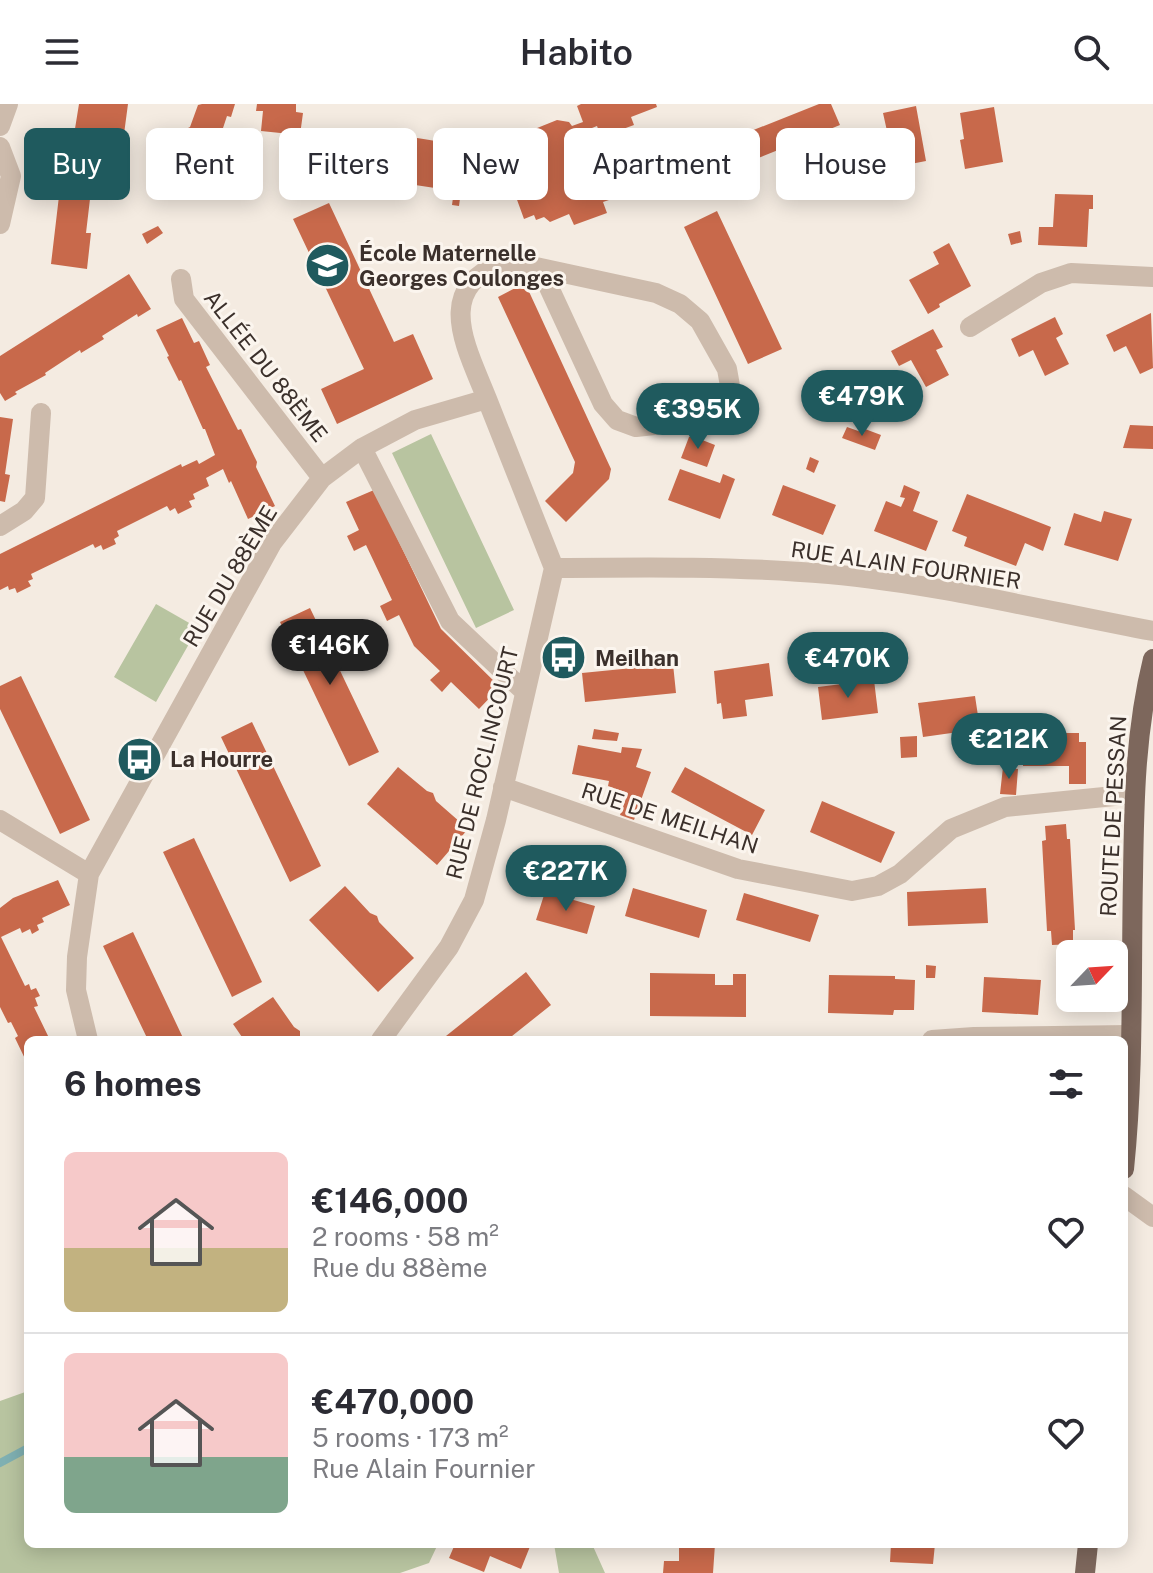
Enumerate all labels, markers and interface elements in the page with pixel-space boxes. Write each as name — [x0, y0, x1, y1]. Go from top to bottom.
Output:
icon: menu — [40, 30, 84, 74]
icon: search — [1069, 30, 1113, 74]
text: Habito — [520, 31, 633, 73]
chip: Buy — [24, 128, 130, 200]
chip: Rent — [146, 128, 263, 200]
chip: Filters — [279, 128, 417, 200]
chip: New — [433, 128, 548, 200]
chip: Apartment — [564, 128, 760, 200]
chip: House — [776, 128, 915, 200]
place label: École Maternelle Georges Coulonges — [359, 240, 564, 291]
school or university icon: École Maternelle Georges Coulonges — [304, 242, 352, 290]
street label: ALLÉE DU 88ÈME — [199, 285, 333, 447]
pin: €479K — [806, 370, 918, 438]
text: €479K — [819, 380, 905, 411]
pin: €395K — [642, 383, 754, 451]
text: €395K — [654, 393, 742, 424]
street label: RUE DU 88ÈME — [178, 501, 282, 651]
street label: RUE ALAIN FOURNIER — [789, 536, 1023, 594]
pin: €146K — [274, 619, 386, 687]
text: €146K — [290, 629, 370, 660]
pin: €470K — [792, 632, 904, 700]
bus stop icon: Meilhan — [540, 634, 588, 682]
text: €470K — [805, 642, 891, 673]
street label: RUE DE ROCLINCOURT — [441, 644, 523, 882]
place label: Meilhan — [595, 645, 679, 671]
pin: €212K — [953, 713, 1065, 781]
street label: ROUTE DE PESSAN — [1095, 715, 1131, 917]
text: €212K — [969, 723, 1049, 754]
bus stop icon: La Hourre — [115, 735, 163, 783]
place label: La Hourre — [170, 746, 273, 772]
street label: RUE DE MEILHAN — [578, 777, 762, 859]
pin: €227K — [510, 845, 622, 913]
text: €227K — [524, 855, 608, 886]
north arrow — [1056, 940, 1128, 1012]
map controls — [1056, 940, 1128, 1012]
icon: filters — [1044, 1062, 1088, 1106]
text: 6 homes — [64, 1064, 202, 1104]
text: €146,000 — [312, 1181, 468, 1221]
icon: home — [128, 1184, 224, 1280]
icon: heart — [1044, 1210, 1088, 1254]
text: 2 rooms · 58 m² — [312, 1221, 499, 1252]
text: Rue du 88ème — [312, 1252, 487, 1283]
text: €470,000 — [312, 1382, 474, 1422]
icon: home — [128, 1385, 224, 1481]
icon: heart — [1044, 1411, 1088, 1455]
text: 5 rooms · 173 m² — [312, 1422, 509, 1453]
text: Rue Alain Fournier — [312, 1453, 535, 1484]

